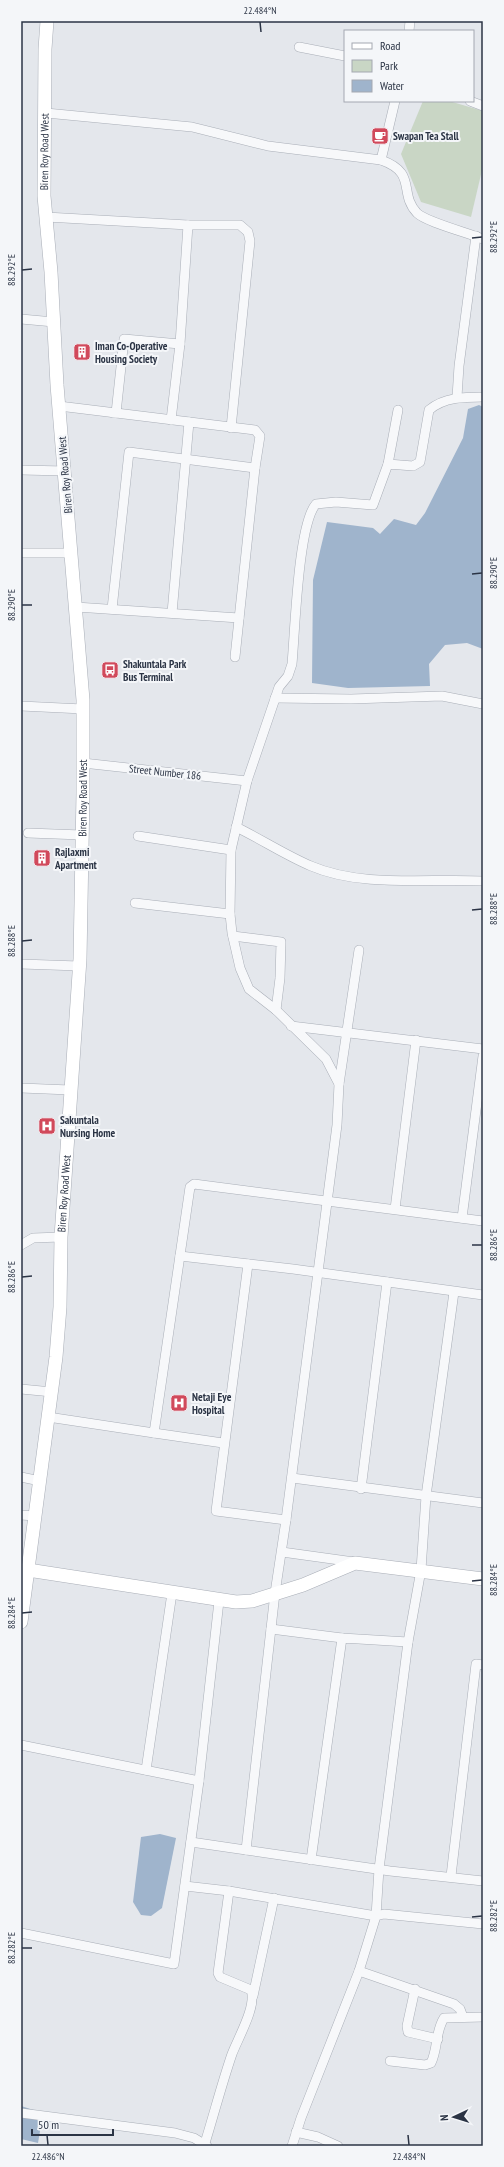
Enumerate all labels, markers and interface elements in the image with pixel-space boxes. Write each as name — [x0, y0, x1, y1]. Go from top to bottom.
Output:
text: 22.484°N — [243, 4, 277, 17]
legend — [344, 30, 474, 102]
text: Road — [380, 38, 400, 53]
text: Park — [380, 58, 398, 73]
text: Water — [380, 78, 405, 93]
street label: Biren Roy Road West — [37, 113, 52, 190]
cafe icon: Swapan Tea Stall — [370, 126, 390, 146]
place label: Swapan Tea Stall — [393, 129, 459, 143]
text: 88.292°E — [487, 221, 500, 253]
text: 88.292°E — [5, 254, 18, 286]
place label: Iman Co-Operative Housing Society — [95, 339, 168, 366]
building icon: Iman Co-Operative Housing Society — [72, 342, 92, 362]
street label: Biren Roy Road West — [55, 436, 75, 514]
text: 88.290°E — [487, 557, 500, 589]
text: 88.290°E — [5, 589, 18, 621]
place label: Shakuntala Park Bus Terminal — [123, 657, 187, 684]
bus stop icon: Shakuntala Park Bus Terminal — [100, 660, 120, 680]
street label: Biren Roy Road West — [75, 760, 90, 837]
street label: Street Number 186 — [128, 761, 202, 783]
place label: Rajlaxmi Apartment — [54, 845, 98, 872]
building icon: Rajlaxmi Apartment — [32, 848, 52, 868]
text: 88.288°E — [487, 893, 500, 925]
text: 88.288°E — [5, 925, 18, 957]
place label: Sakuntala Nursing Home — [60, 1113, 116, 1140]
hospital icon: Sakuntala Nursing Home — [37, 1116, 57, 1136]
street label: Biren Roy Road West — [54, 1155, 74, 1233]
text: 88.286°E — [487, 1229, 500, 1261]
text: 88.286°E — [5, 1261, 18, 1293]
place label: Netaji Eye Hospital — [192, 1390, 232, 1417]
hospital icon: Netaji Eye Hospital — [169, 1393, 189, 1413]
text: 88.284°E — [487, 1564, 500, 1596]
text: 88.284°E — [5, 1597, 18, 1629]
text: 88.282°E — [487, 1900, 500, 1932]
text: 88.282°E — [5, 1932, 18, 1964]
north arrow — [434, 2097, 474, 2137]
scale bar — [32, 2111, 113, 2137]
text: N — [437, 2114, 451, 2121]
text: 50 m — [38, 2117, 59, 2132]
text: 22.486°N — [31, 2150, 65, 2163]
text: 22.484°N — [392, 2150, 426, 2163]

